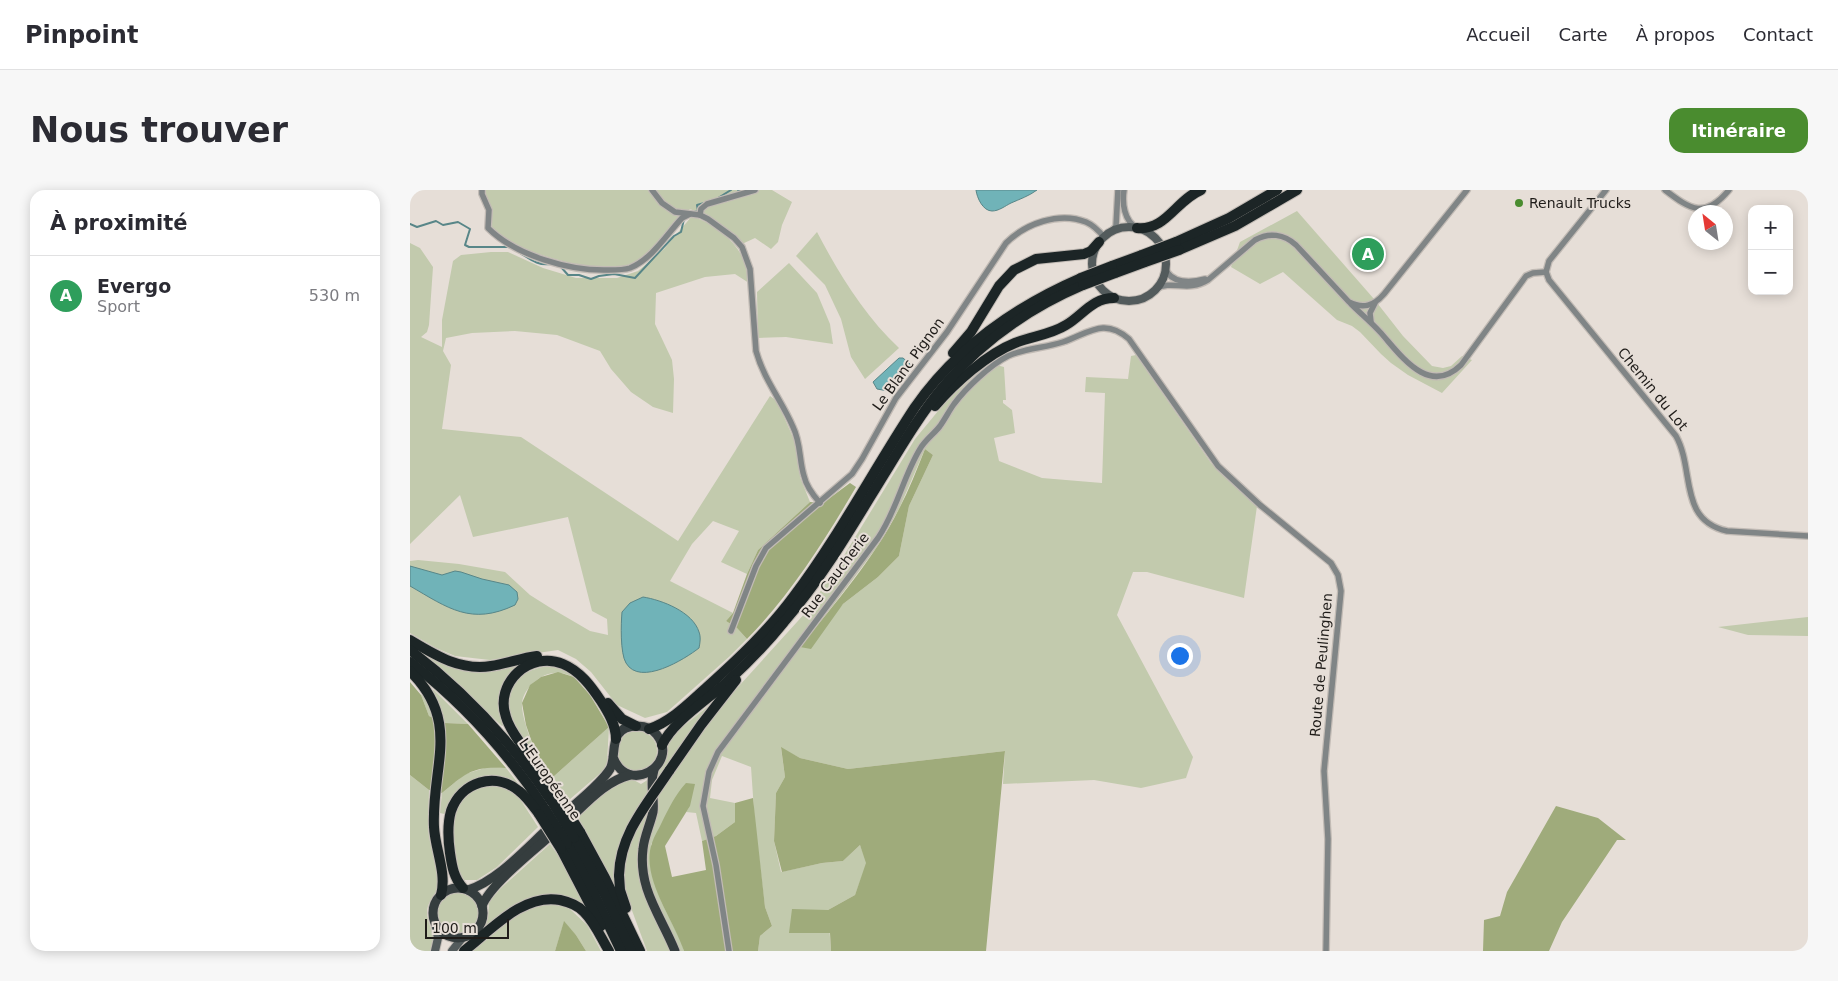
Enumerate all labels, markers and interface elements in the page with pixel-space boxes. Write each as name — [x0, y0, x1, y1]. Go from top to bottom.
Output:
text: Pinpoint — [25, 21, 138, 49]
text: Accueil — [1466, 24, 1531, 45]
text: Carte — [1559, 24, 1608, 45]
text: À propos — [1636, 24, 1715, 45]
text: Contact — [1743, 24, 1813, 45]
button: Itinéraire — [1669, 108, 1808, 153]
text: Nous trouver — [30, 110, 288, 150]
place label: Renault Trucks — [1529, 195, 1631, 211]
marker: Renault Trucks — [1513, 197, 1525, 209]
north arrow — [1688, 205, 1733, 250]
map controls — [1748, 205, 1793, 295]
button: + — [1748, 205, 1793, 250]
text: À proximité — [50, 211, 187, 235]
pin: A — [1352, 235, 1384, 273]
button: − — [1748, 250, 1793, 295]
text: Evergo — [97, 275, 171, 297]
text: A — [60, 286, 72, 305]
text: 530 m — [309, 286, 360, 305]
text: Sport — [97, 297, 140, 316]
street label: Le Blanc Pignon — [869, 314, 947, 414]
street label: Chemin du Lot — [1615, 344, 1692, 434]
street label: Rue Caucherie — [798, 530, 872, 620]
street label: Route de Peulinghen — [1307, 592, 1335, 738]
your location — [1167, 643, 1193, 669]
street label: L'Européenne — [516, 735, 584, 823]
scale bar — [425, 916, 509, 939]
text: 100 m — [432, 920, 477, 936]

